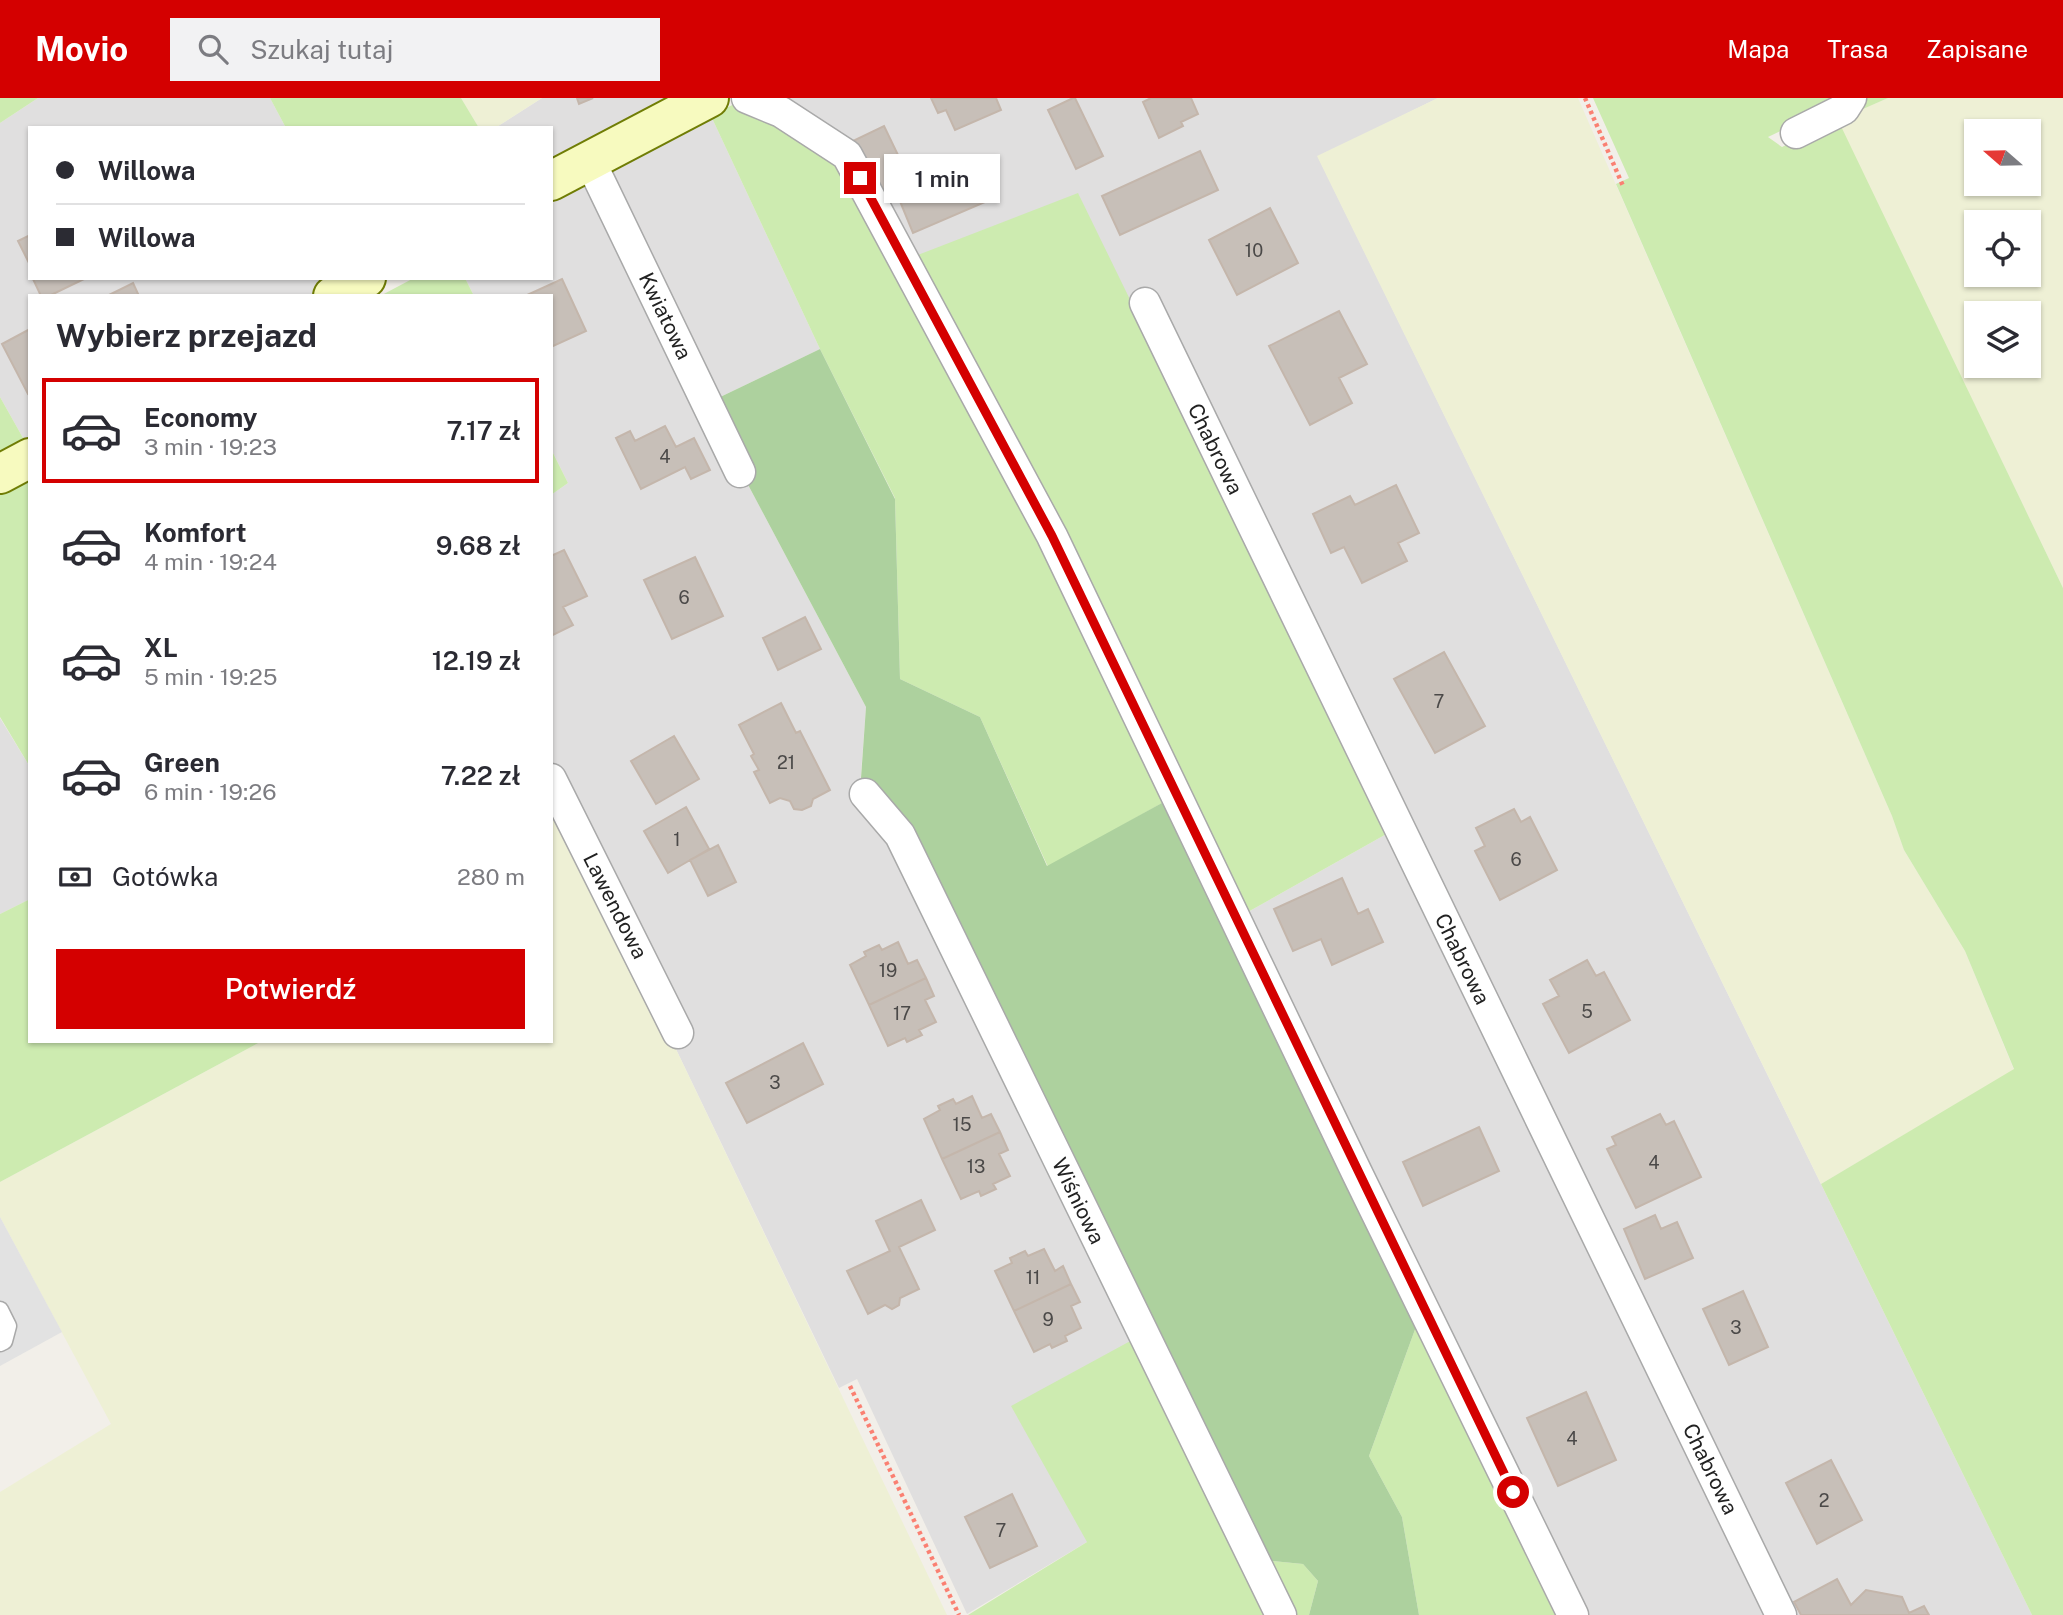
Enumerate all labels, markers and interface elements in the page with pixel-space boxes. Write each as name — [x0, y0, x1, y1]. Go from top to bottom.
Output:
search box — [170, 18, 660, 81]
text: Movio — [35, 30, 128, 68]
icon: search — [194, 30, 232, 68]
text: Szukaj tutaj — [250, 34, 393, 65]
text: Mapa — [1727, 35, 1789, 63]
text: Trasa — [1827, 35, 1888, 63]
text: Zapisane — [1926, 35, 2028, 63]
north arrow — [1964, 119, 2040, 196]
map controls — [1964, 119, 2041, 378]
callout: 1 min — [884, 154, 1000, 202]
text: Willowa — [98, 155, 195, 186]
route end — [844, 162, 876, 194]
text: 1 min — [915, 165, 969, 192]
button: locate — [1964, 210, 2041, 287]
text: Willowa — [98, 222, 195, 253]
house number: 10 — [1245, 240, 1263, 261]
street label: Kwiatowa — [634, 268, 697, 363]
button: layers — [1964, 301, 2041, 378]
text: Wybierz przejazd — [56, 317, 317, 354]
icon: car — [60, 399, 123, 462]
street label: Chabrowa — [1183, 399, 1248, 498]
text: Economy — [144, 402, 257, 433]
text: 7.17 zł — [447, 415, 521, 446]
text: 3 min · 19:23 — [144, 433, 277, 460]
house number: 4 — [659, 446, 671, 467]
icon: car — [60, 514, 123, 577]
text: Komfort — [144, 517, 246, 548]
text: 9.68 zł — [436, 530, 521, 561]
text: 4 min · 19:24 — [144, 548, 277, 575]
house number: 6 — [678, 587, 690, 608]
icon: car — [60, 629, 123, 692]
text: XL — [144, 632, 178, 663]
text: 12.19 zł — [432, 645, 521, 676]
text: 5 min · 19:25 — [144, 663, 277, 690]
house number: 7 — [1434, 691, 1444, 712]
icon: car — [60, 744, 123, 807]
text: Green — [144, 747, 220, 778]
house number: 21 — [777, 752, 795, 773]
text: 7.22 zł — [441, 760, 521, 791]
text: 6 min · 19:26 — [144, 778, 277, 805]
house number: 1 — [673, 829, 681, 850]
street label: Lawendowa — [578, 849, 653, 963]
house number: 6 — [1510, 849, 1522, 870]
icon: cash — [56, 858, 94, 896]
text: Gotówka — [112, 861, 218, 892]
text: 280 m — [457, 863, 525, 890]
street label: Chabrowa — [1430, 909, 1495, 1008]
button: Potwierdź — [56, 949, 525, 1029]
house number: 19 — [879, 960, 897, 981]
house number: 5 — [1581, 1001, 1593, 1022]
house number: 17 — [893, 1003, 911, 1024]
house number: 3 — [769, 1072, 781, 1093]
house number: 15 — [953, 1114, 971, 1135]
house number: 4 — [1648, 1152, 1660, 1173]
street label: Wiśniowa — [1047, 1154, 1110, 1248]
house number: 13 — [967, 1156, 985, 1177]
house number: 11 — [1026, 1267, 1040, 1288]
house number: 9 — [1042, 1309, 1054, 1330]
house number: 3 — [1730, 1317, 1742, 1338]
street label: Chabrowa — [1678, 1419, 1743, 1518]
house number: 4 — [1566, 1428, 1578, 1449]
route start — [1497, 1476, 1529, 1508]
house number: 2 — [1819, 1490, 1829, 1511]
house number: 7 — [996, 1520, 1006, 1541]

